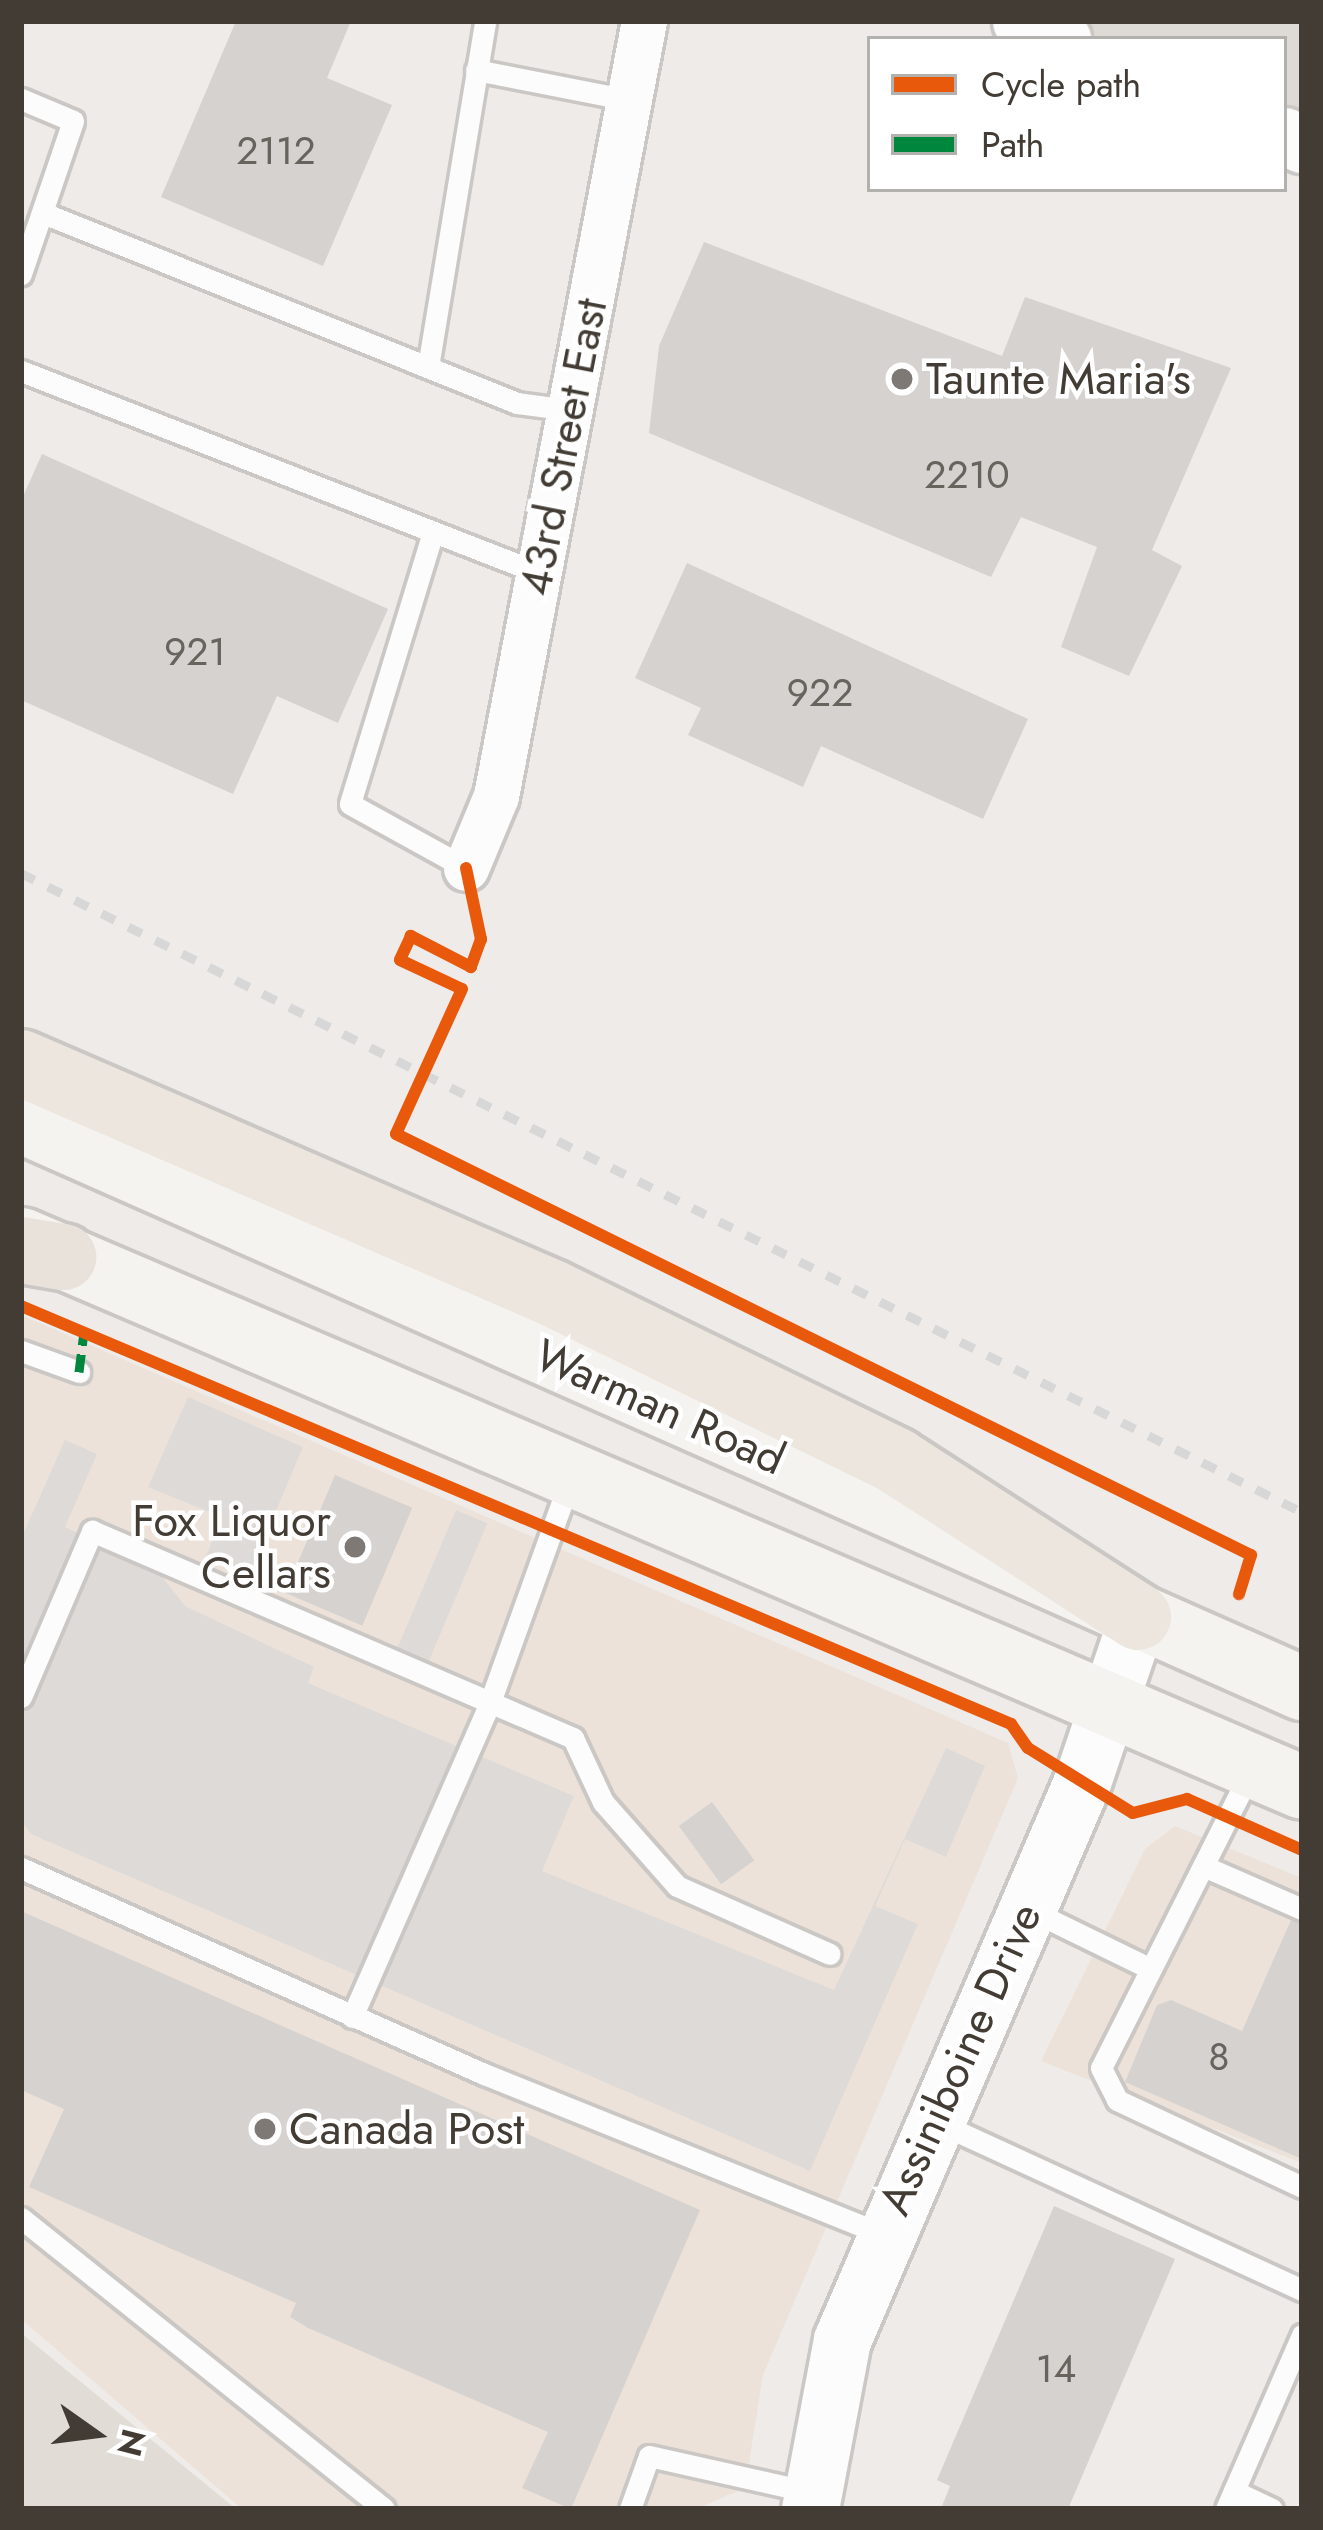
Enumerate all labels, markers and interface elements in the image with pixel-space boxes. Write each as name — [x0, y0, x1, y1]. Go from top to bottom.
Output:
legend — [867, 36, 1287, 192]
text: Cycle path — [981, 58, 1141, 110]
text: Path — [981, 118, 1045, 170]
house number: 2112 — [236, 128, 316, 174]
street label: 43rd Street East — [508, 294, 618, 600]
place label: Taunte Maria's — [926, 352, 1191, 406]
marker: Taunte Maria's — [889, 366, 915, 392]
house number: 2210 — [924, 452, 1010, 498]
house number: 921 — [164, 629, 226, 675]
house number: 922 — [787, 670, 853, 716]
street label: Warman Road — [527, 1328, 793, 1486]
place label: Fox Liquor Cellars — [132, 1494, 331, 1600]
marker: Fox Liquor Cellars — [342, 1534, 368, 1560]
street label: Assiniboine Drive — [867, 1895, 1053, 2223]
house number: 8 — [1208, 2034, 1230, 2080]
place label: Canada Post — [289, 2102, 524, 2156]
marker: Canada Post — [252, 2116, 278, 2142]
house number: 14 — [1036, 2346, 1076, 2392]
north arrow — [36, 2374, 156, 2494]
text: N — [105, 2424, 157, 2461]

